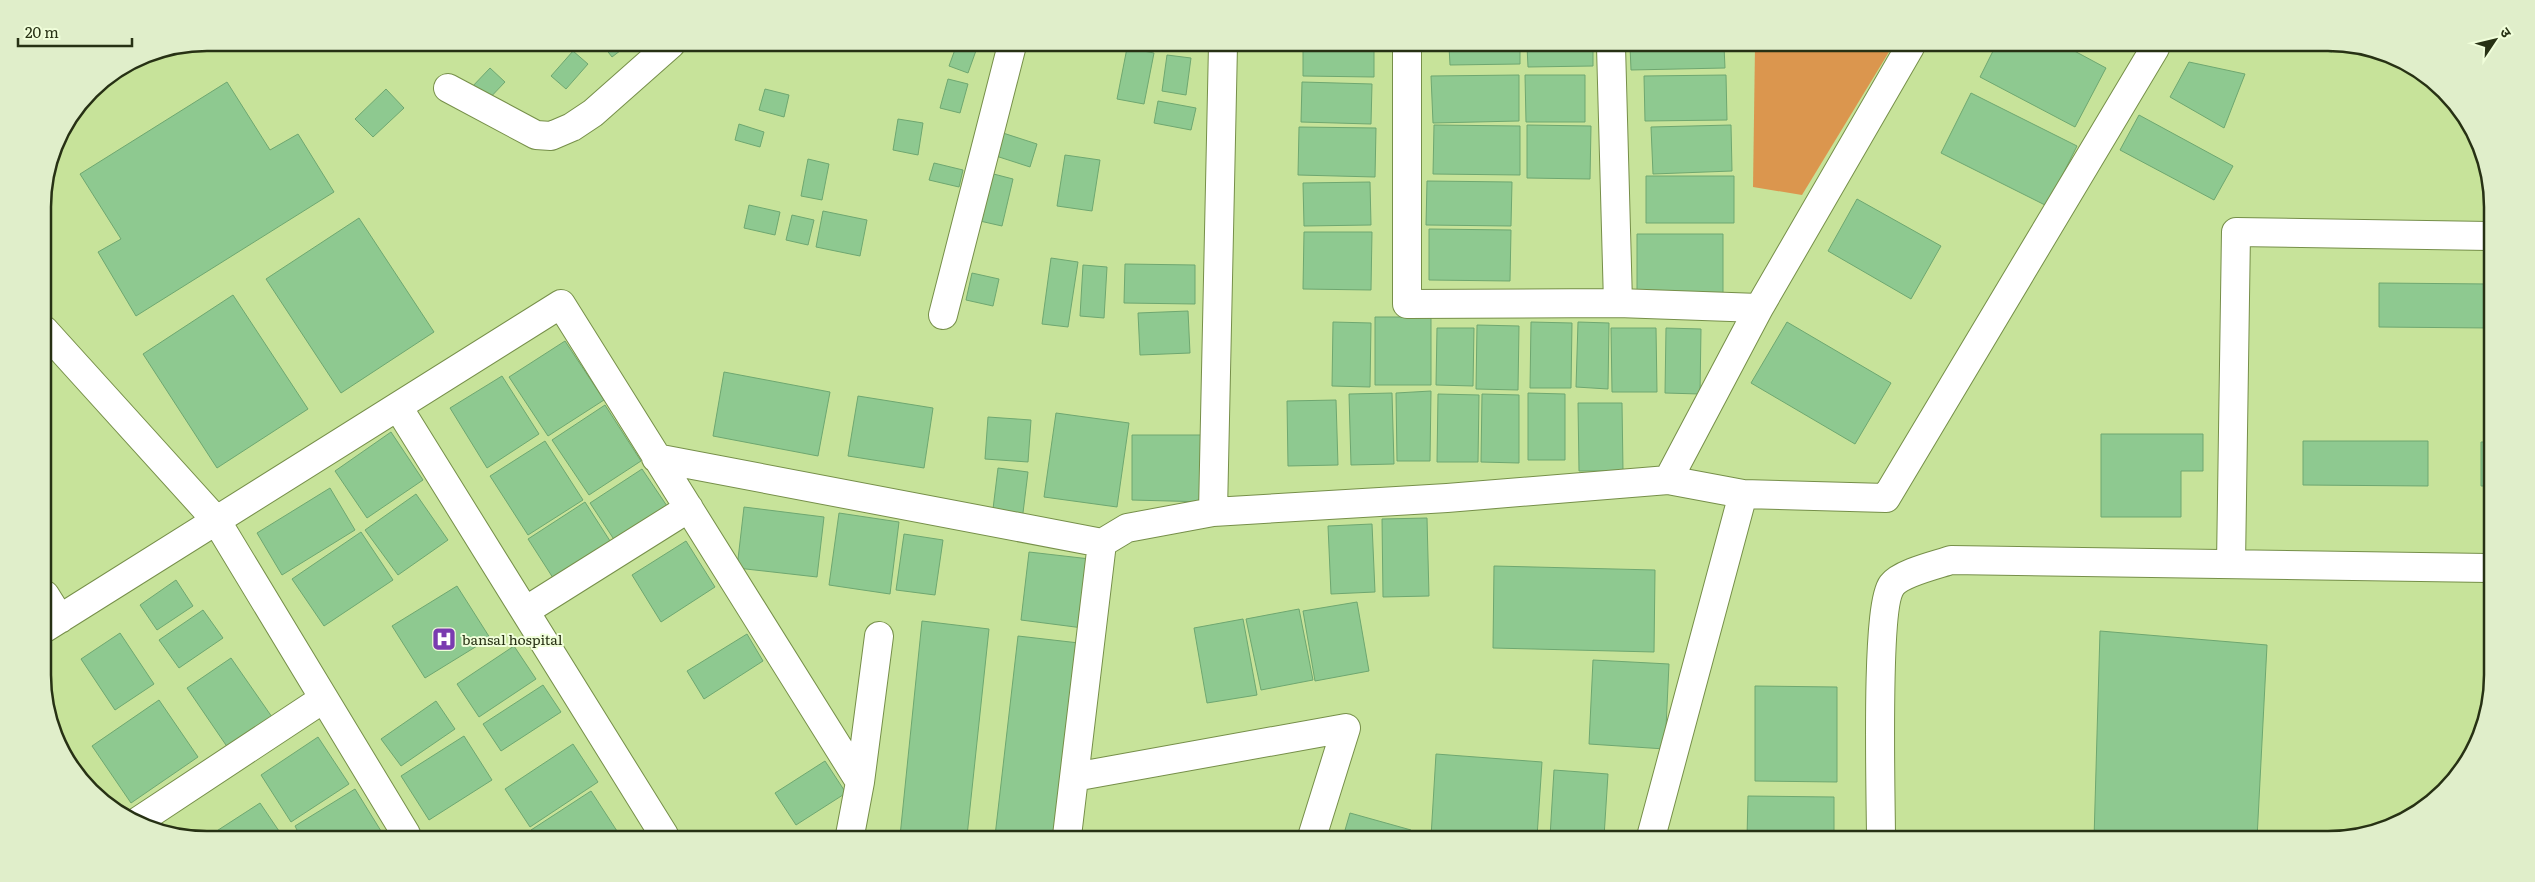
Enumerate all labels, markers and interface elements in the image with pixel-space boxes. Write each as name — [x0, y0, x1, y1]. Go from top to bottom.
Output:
scale bar — [18, 15, 131, 47]
north arrow — [2470, 15, 2520, 65]
text: 20 m — [25, 20, 59, 43]
text: उ — [2496, 23, 2517, 42]
hospital icon: bansal hospital — [431, 626, 457, 652]
place label: bansal hospital — [462, 629, 563, 649]

